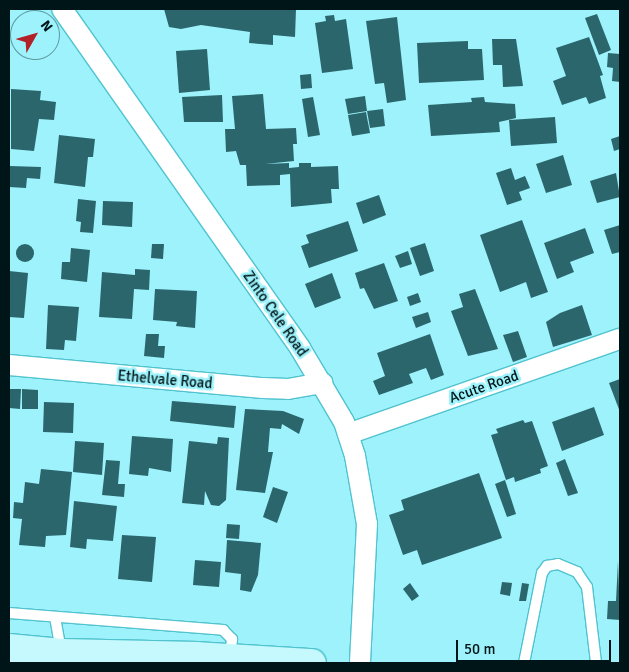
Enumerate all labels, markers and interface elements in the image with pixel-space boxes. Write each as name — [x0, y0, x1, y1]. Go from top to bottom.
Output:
north arrow — [10, 10, 60, 60]
text: N — [37, 17, 56, 35]
street label: Zinto Cele Road — [239, 268, 311, 360]
street label: Ethelvale Road — [117, 367, 213, 393]
street label: Acute Road — [447, 367, 521, 407]
scale bar — [459, 630, 614, 662]
text: 50 m — [464, 640, 495, 658]

